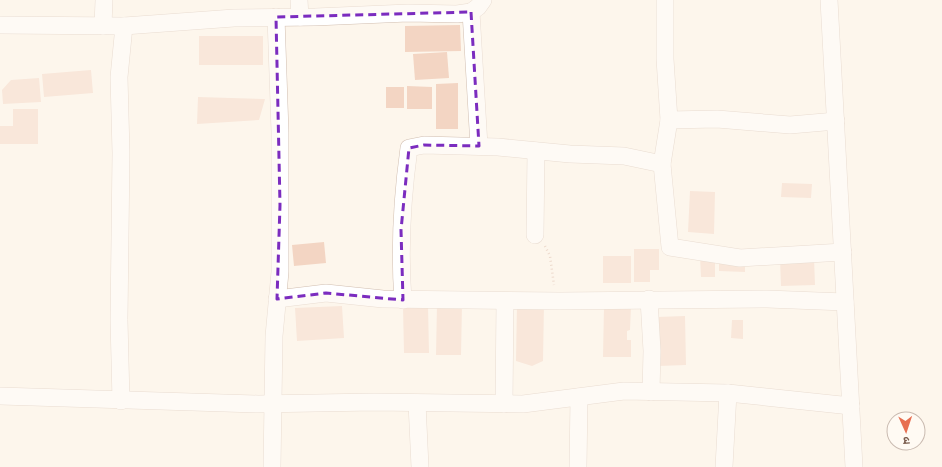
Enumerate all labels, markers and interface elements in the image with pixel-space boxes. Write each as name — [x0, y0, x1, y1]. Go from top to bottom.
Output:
north arrow — [886, 411, 926, 451]
text: उ — [902, 434, 910, 448]

